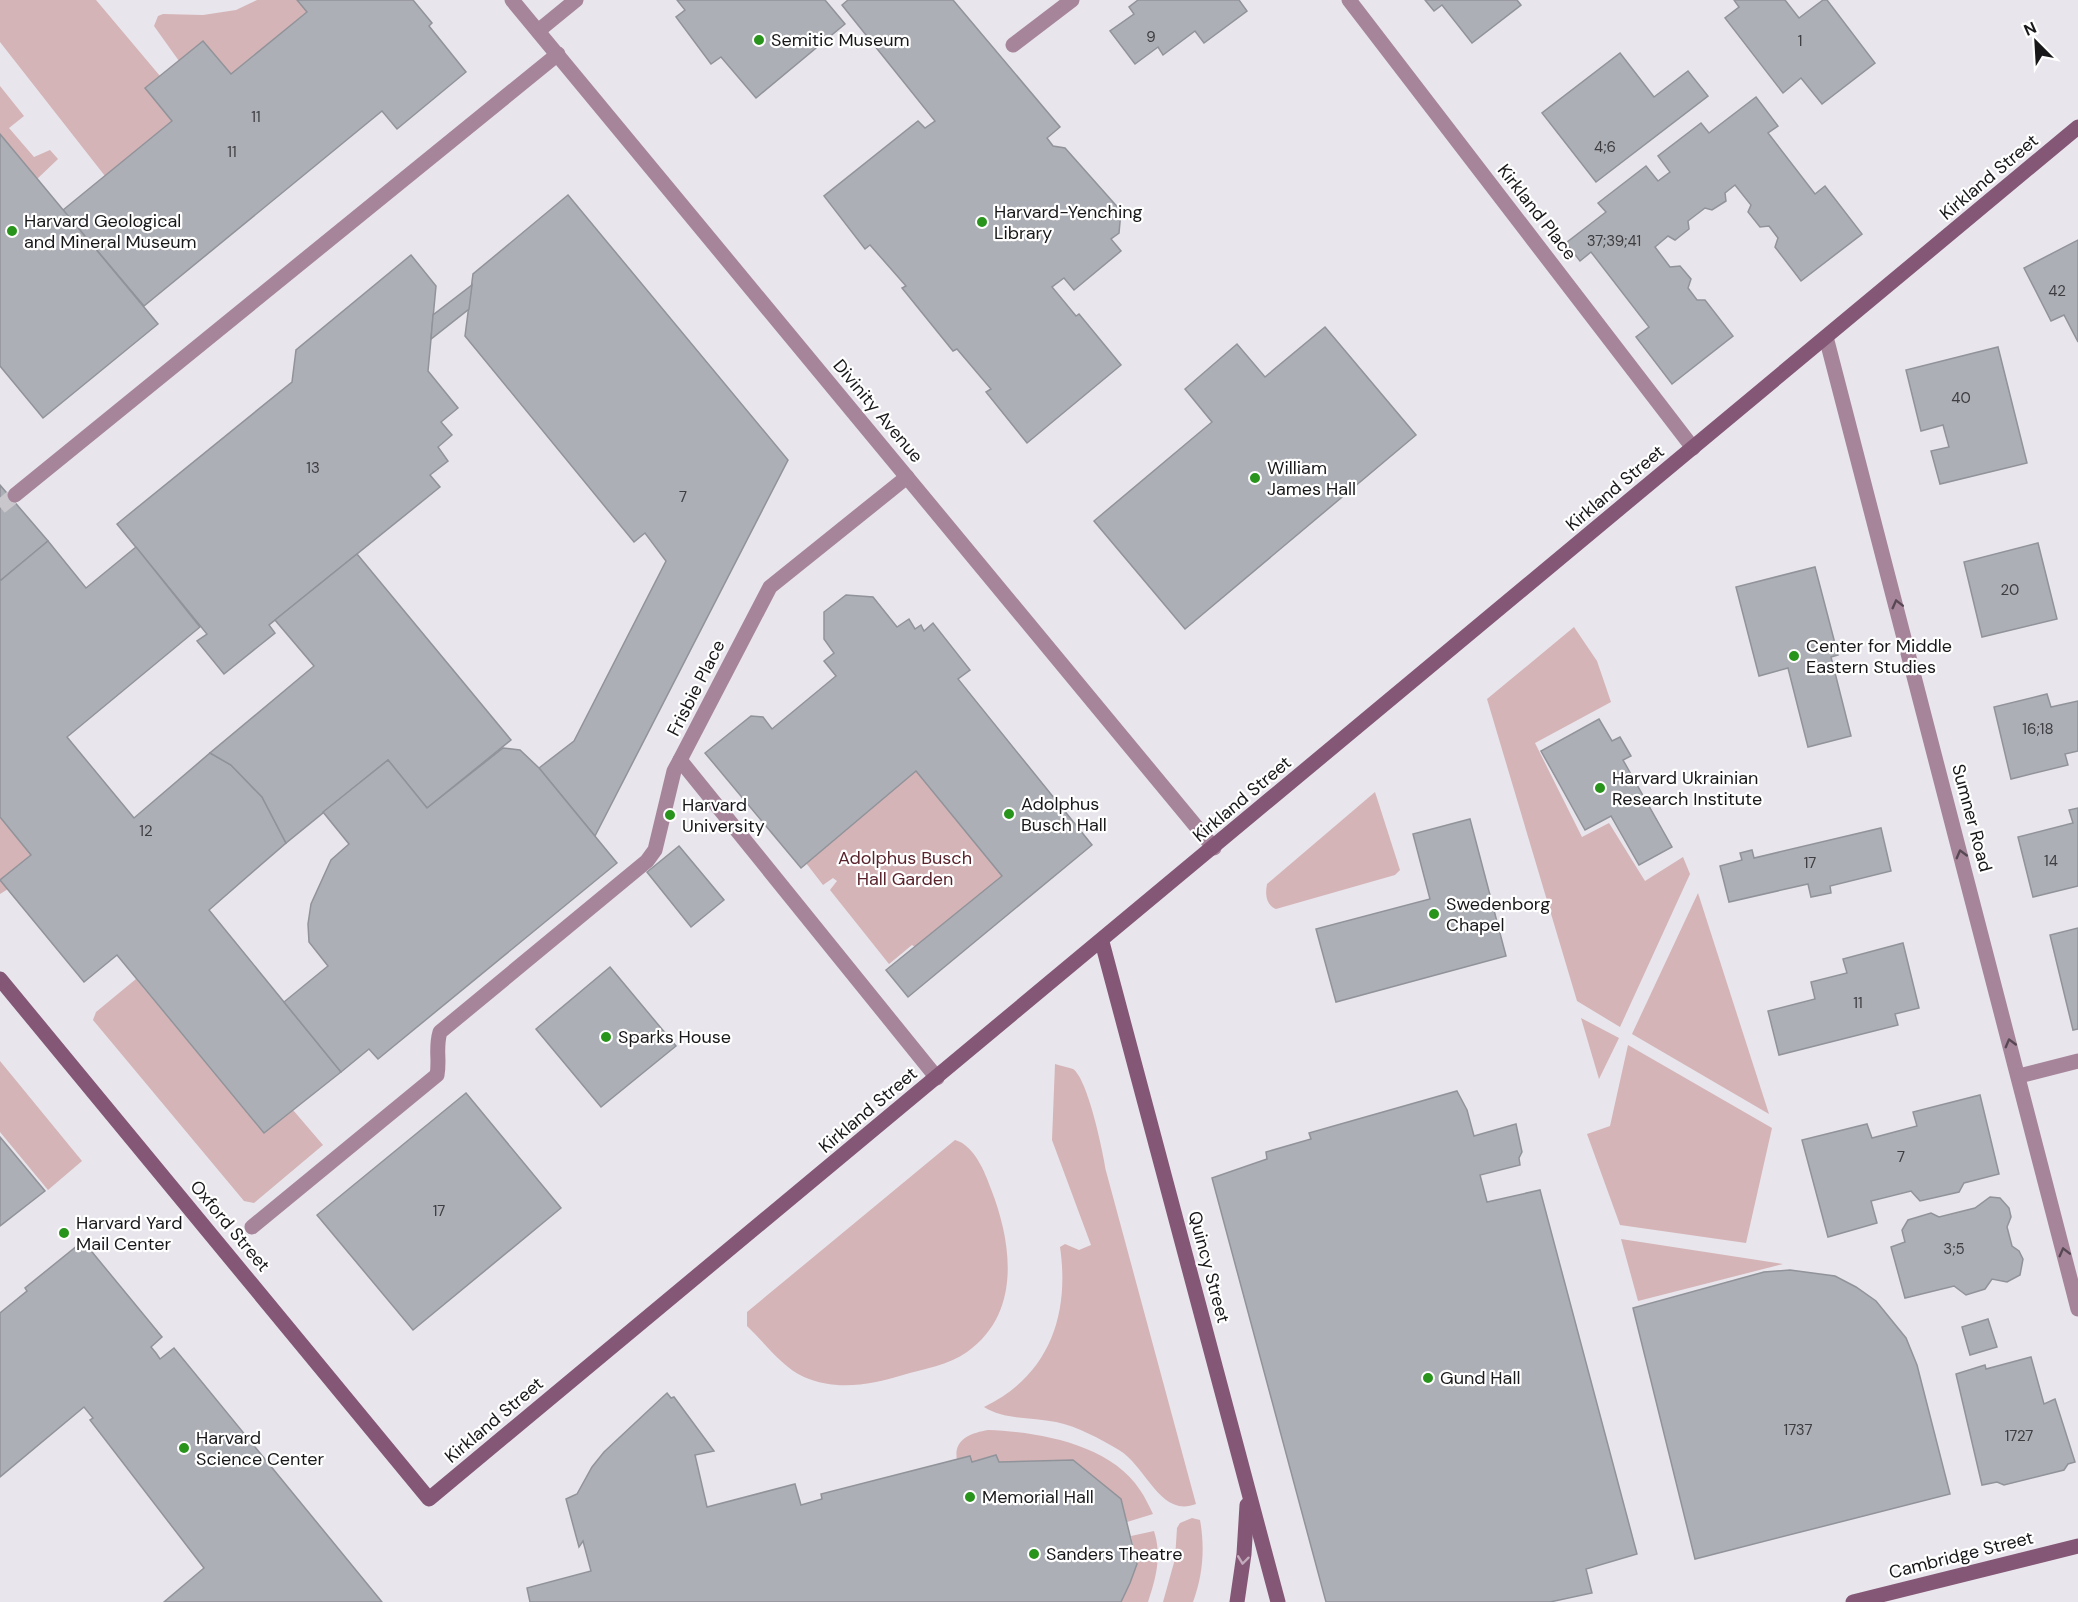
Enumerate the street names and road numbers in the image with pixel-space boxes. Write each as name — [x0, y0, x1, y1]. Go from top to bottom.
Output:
street label: Kirkland Street — [1935, 129, 2043, 225]
street label: Kirkland Place — [1492, 159, 1582, 265]
street label: Divinity Avenue — [828, 354, 928, 468]
street label: Kirkland Street — [1561, 440, 1669, 536]
street label: Frisbie Place — [661, 636, 731, 740]
street label: Kirkland Street — [1188, 751, 1296, 847]
street label: Sumner Road — [1946, 761, 1998, 875]
street label: Kirkland Street — [814, 1062, 922, 1158]
street label: Oxford Street — [185, 1175, 275, 1277]
street label: Quincy Street — [1183, 1208, 1235, 1326]
street label: Kirkland Street — [440, 1372, 548, 1468]
street label: Cambridge Street — [1886, 1525, 2036, 1585]

